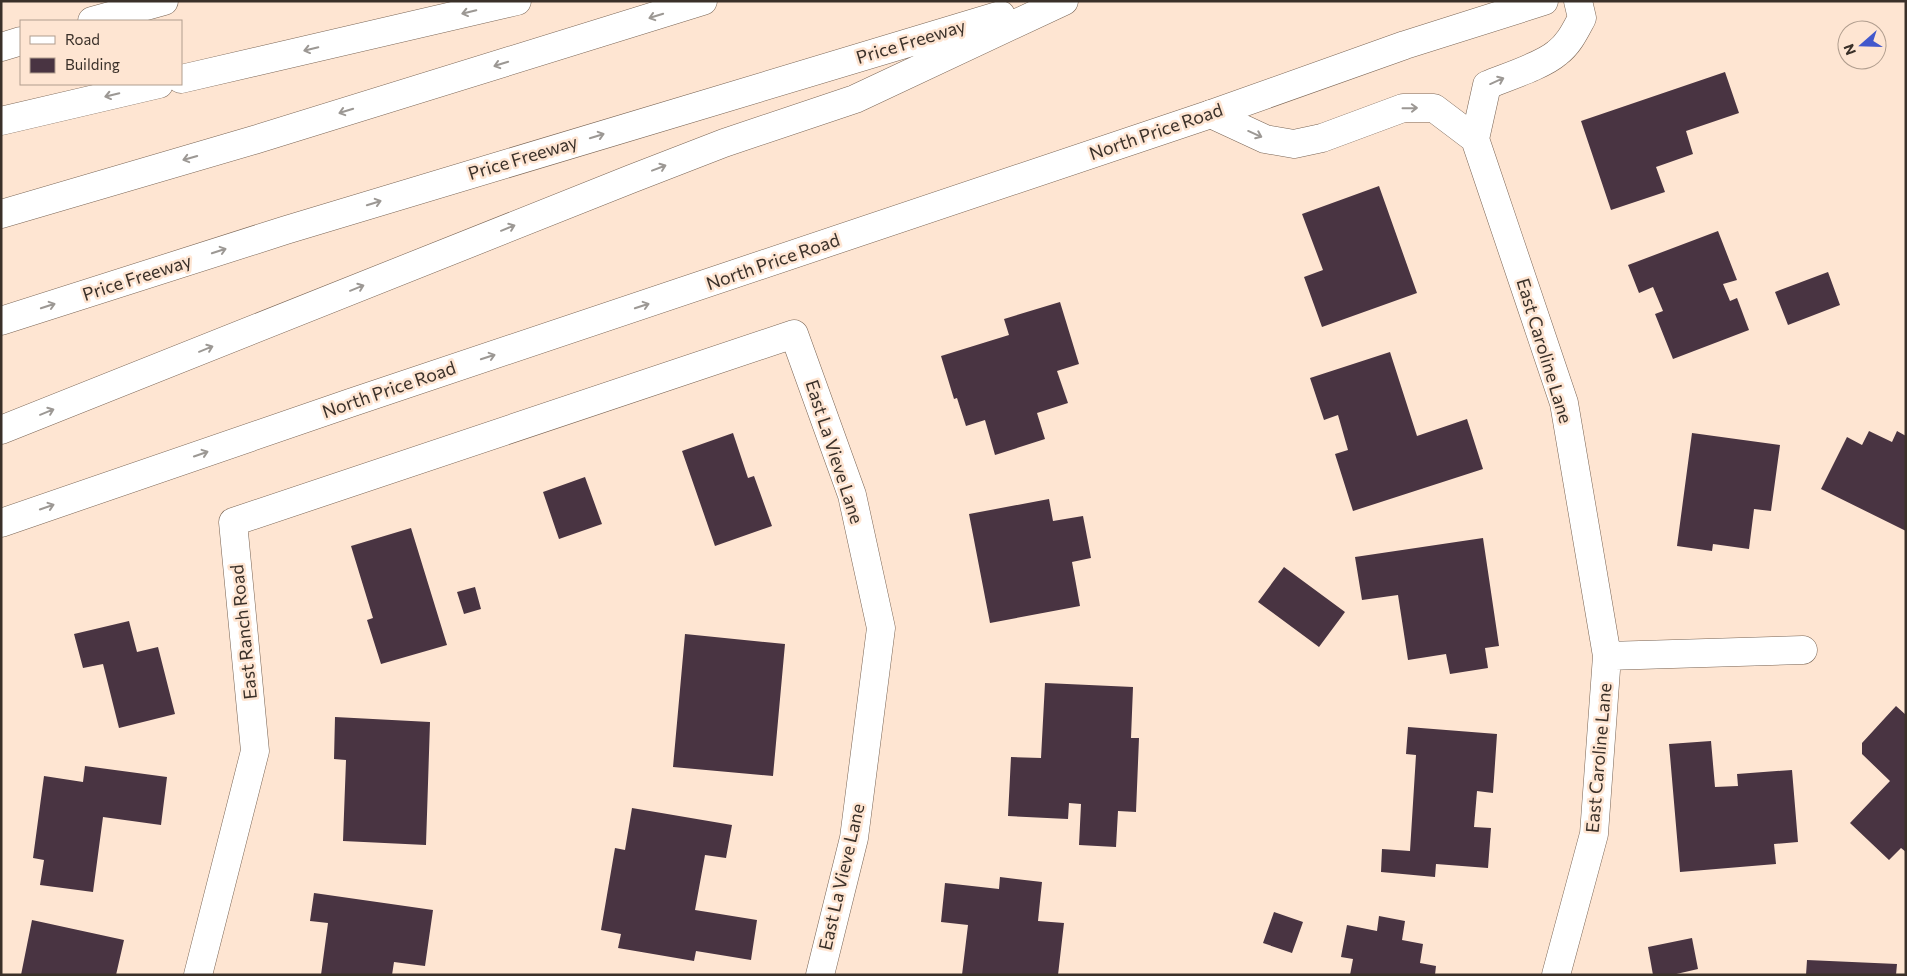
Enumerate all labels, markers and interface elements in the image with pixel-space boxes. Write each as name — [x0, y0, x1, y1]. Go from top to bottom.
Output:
one-way arrow — [462, 8, 478, 17]
one-way arrow — [649, 11, 665, 21]
street label: Price Freeway — [853, 14, 968, 68]
legend — [20, 20, 182, 85]
north arrow — [1837, 20, 1887, 70]
text: Road — [65, 30, 100, 48]
text: N — [1840, 42, 1859, 57]
one-way arrow — [304, 45, 320, 54]
text: Building — [65, 55, 120, 73]
one-way arrow — [494, 59, 510, 69]
one-way arrow — [1489, 75, 1504, 85]
one-way arrow — [104, 91, 120, 100]
street label: North Price Road — [1086, 98, 1225, 164]
one-way arrow — [1402, 104, 1418, 113]
one-way arrow — [338, 107, 354, 117]
street label: Price Freeway — [465, 130, 580, 184]
one-way arrow — [588, 130, 604, 140]
one-way arrow — [1247, 130, 1262, 140]
one-way arrow — [183, 154, 199, 164]
one-way arrow — [651, 163, 666, 172]
one-way arrow — [366, 198, 382, 208]
one-way arrow — [500, 223, 515, 232]
street label: North Price Road — [703, 228, 842, 294]
one-way arrow — [211, 246, 227, 256]
street label: Price Freeway — [79, 249, 194, 305]
street label: East Caroline Lane — [1512, 276, 1577, 426]
one-way arrow — [349, 283, 364, 293]
one-way arrow — [633, 300, 649, 310]
one-way arrow — [39, 301, 55, 311]
one-way arrow — [198, 343, 213, 353]
one-way arrow — [479, 352, 495, 361]
street label: North Price Road — [319, 356, 458, 422]
street label: East La Vieve Lane — [801, 377, 869, 526]
one-way arrow — [38, 407, 54, 416]
one-way arrow — [193, 449, 208, 458]
one-way arrow — [39, 502, 55, 511]
street label: East Ranch Road — [225, 564, 261, 701]
street label: East Caroline Lane — [1580, 682, 1616, 834]
street label: East La Vieve Lane — [813, 801, 869, 952]

